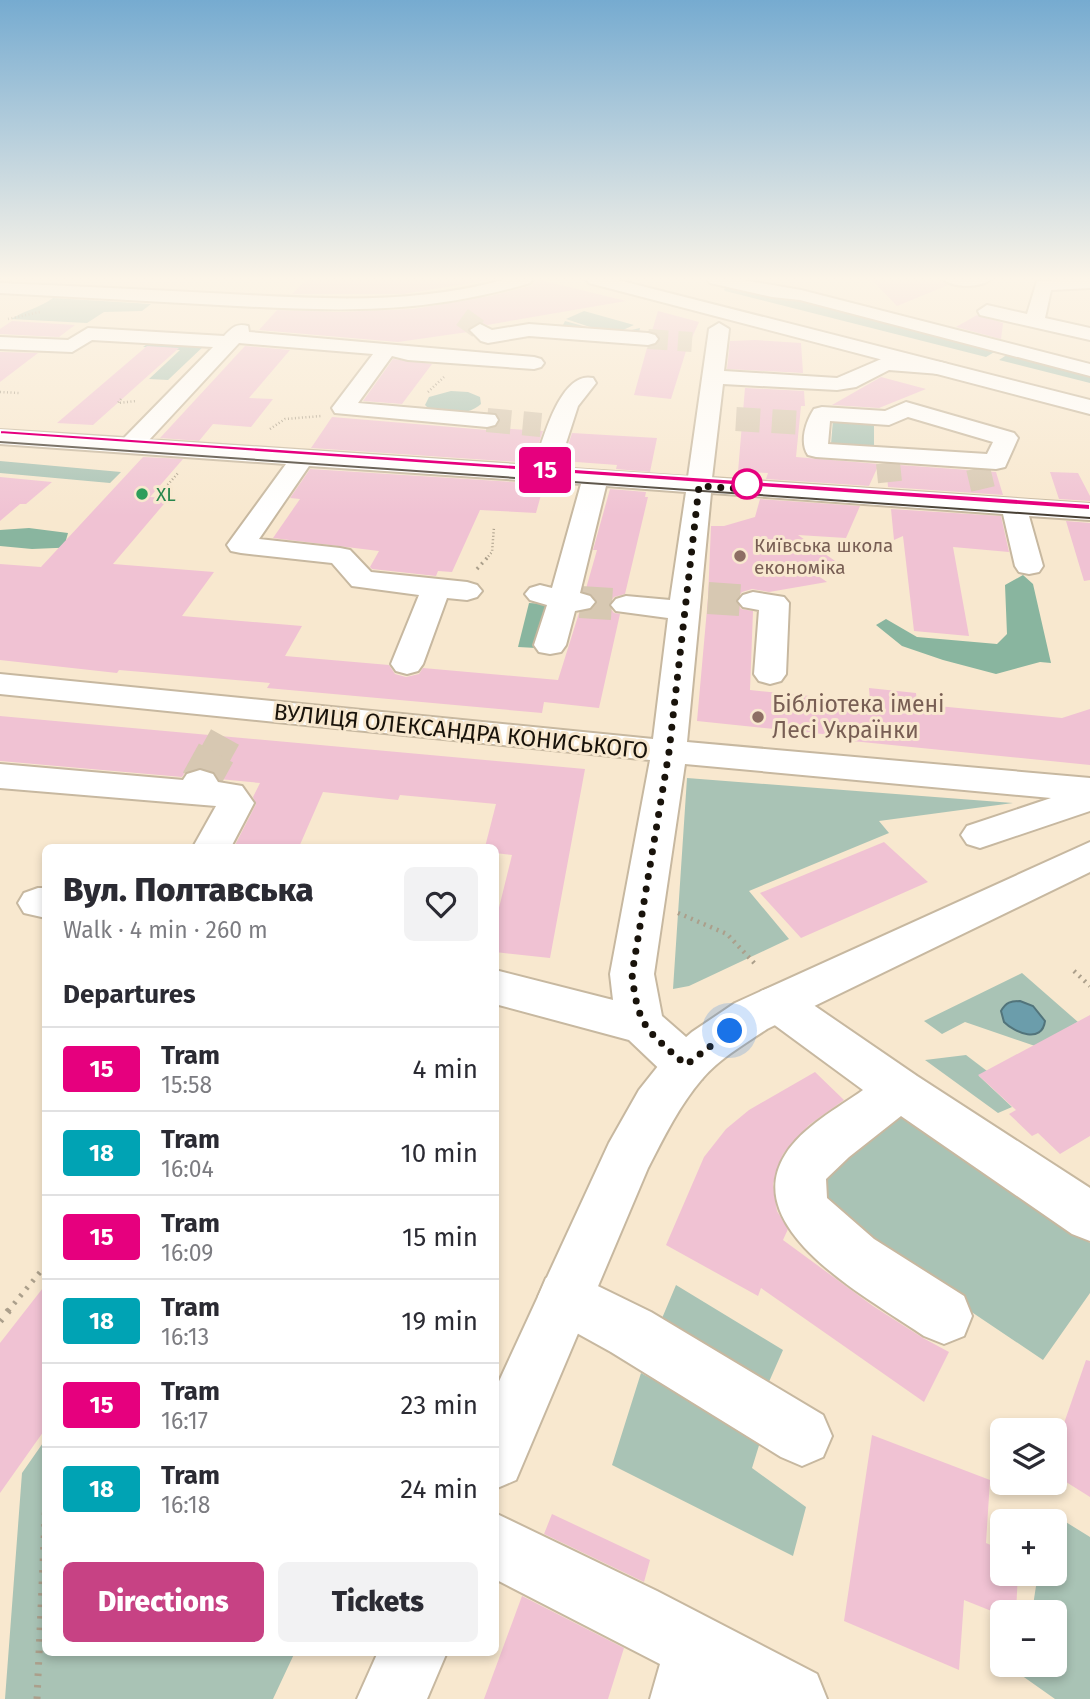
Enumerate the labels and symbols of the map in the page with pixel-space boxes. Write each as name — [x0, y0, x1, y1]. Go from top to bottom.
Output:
line badge: 15 — [514, 447, 576, 493]
unlabelled marker — [732, 469, 762, 499]
place label: XL — [156, 483, 176, 506]
marker: XL — [134, 486, 150, 502]
place label: Київська школа економіка — [754, 534, 893, 579]
marker: Київська школа економіка — [732, 548, 748, 564]
place label: Бібліотека імені Лесі Українки — [772, 690, 945, 744]
street label: ВУЛИЦЯ ОЛЕКСАНДРА КОНИСЬКОГО — [272, 697, 650, 765]
marker: Бібліотека імені Лесі Українки — [750, 709, 766, 725]
your location — [712, 1013, 747, 1048]

